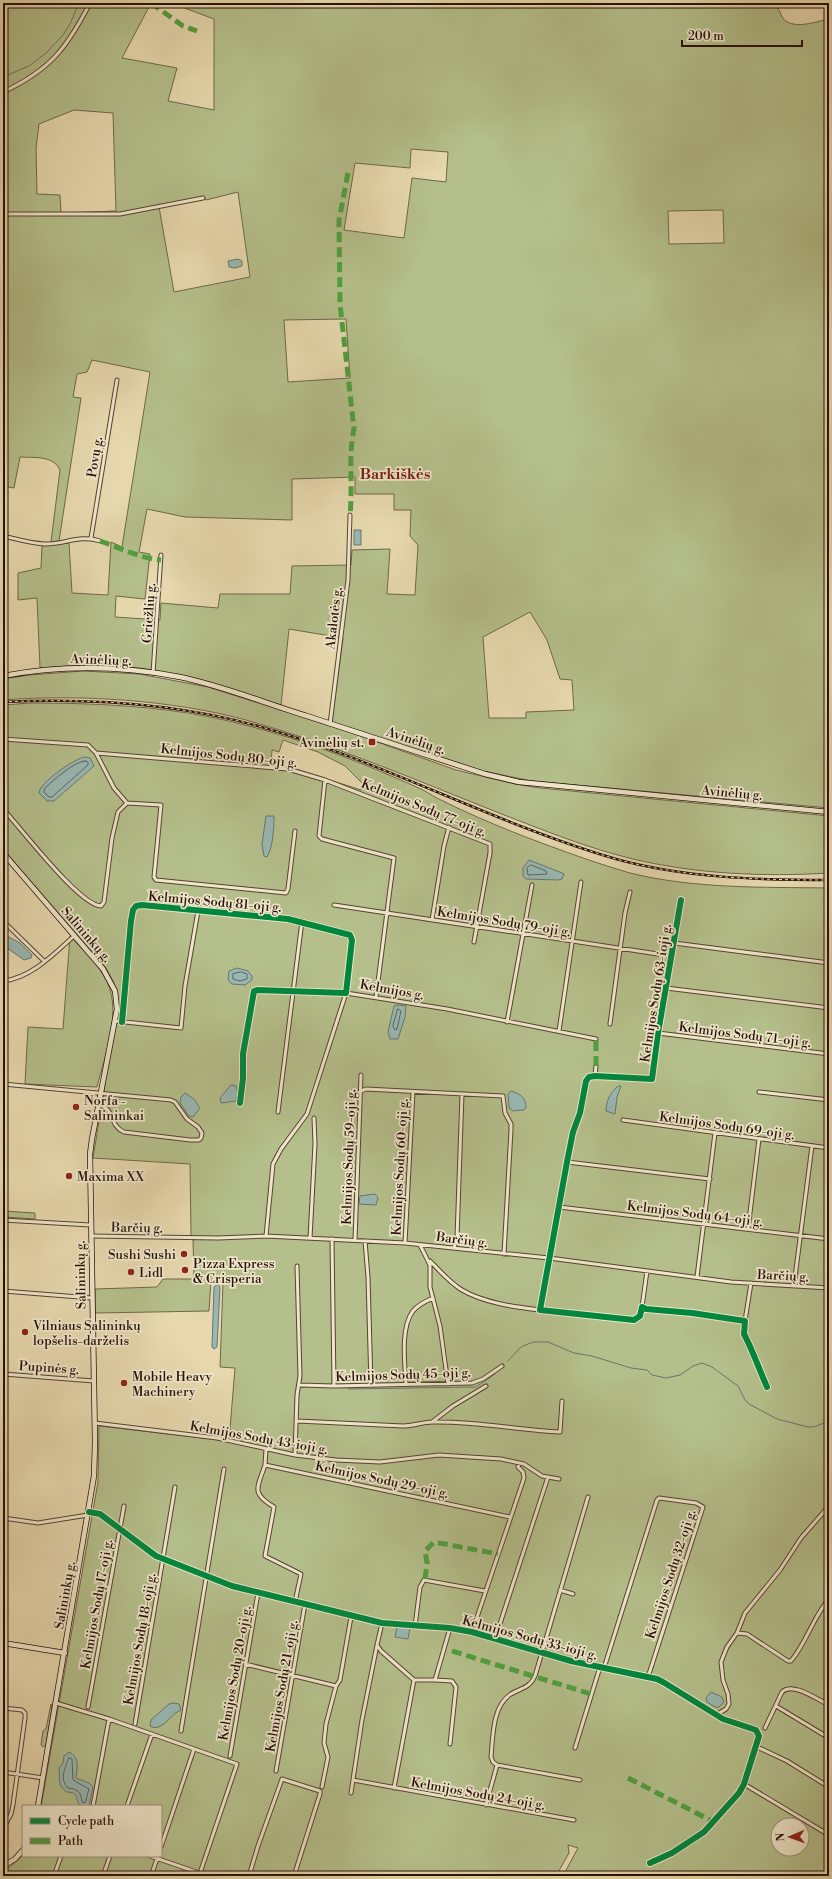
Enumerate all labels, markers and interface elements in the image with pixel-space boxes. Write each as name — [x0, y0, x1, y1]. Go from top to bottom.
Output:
scale bar — [682, 22, 802, 48]
text: 200 m — [688, 29, 724, 44]
street label: Povų g. — [84, 436, 106, 479]
district label: Barkiškės — [360, 465, 430, 484]
street label: Griežlių g. — [139, 582, 159, 644]
street label: Akalotės g. — [322, 586, 346, 651]
street label: Avinėlių g. — [69, 651, 132, 669]
street label: Avinėlių g. — [383, 724, 447, 758]
place label: Avinėlių st. — [298, 735, 364, 751]
marker: Avinėlių st. — [367, 737, 377, 747]
street label: Kelmijos Sodų 80-oji g. — [160, 741, 298, 771]
street label: Kelmijos Sodų 77-oji g. — [359, 776, 489, 840]
street label: Avinėlių g. — [700, 782, 763, 804]
street label: Kelmijos Sodų 81-oji g. — [147, 888, 282, 916]
street label: Salininkų g. — [58, 903, 115, 966]
street label: Kelmijos Sodų 79-oji g. — [436, 904, 572, 940]
street label: Kelmijos Sodų 63-ioji g. — [637, 923, 675, 1064]
street label: Kelmijos g. — [359, 976, 425, 1003]
street label: Kelmijos Sodų 71-oji g. — [678, 1019, 812, 1051]
street label: Kelmijos Sodų 59-oji g. — [339, 1089, 359, 1225]
place label: Norfa - Salininkai — [84, 1093, 144, 1124]
street label: Kelmijos Sodų 60-oji g. — [388, 1098, 412, 1236]
marker: Norfa - Salininkai — [71, 1102, 81, 1112]
street label: Kelmijos Sodų 69-oji g. — [658, 1109, 796, 1143]
place label: Maxima XX — [77, 1169, 145, 1185]
marker: Maxima XX — [64, 1171, 74, 1181]
street label: Kelmijos Sodų 64-oji g. — [626, 1198, 764, 1230]
street label: Barčių g. — [110, 1220, 163, 1236]
street label: Barčių g. — [434, 1229, 489, 1251]
street label: Salininkų g. — [72, 1240, 90, 1309]
place label: Sushi Sushi — [108, 1247, 176, 1263]
marker: Sushi Sushi — [179, 1249, 189, 1259]
place label: Pizza Express & Crisperia — [193, 1256, 275, 1287]
place label: Lidl — [139, 1265, 163, 1281]
marker: Pizza Express & Crisperia — [180, 1265, 190, 1275]
marker: Lidl — [126, 1267, 136, 1277]
street label: Barčių g. — [756, 1267, 809, 1285]
place label: Vilniaus Salininkų lopšelis-darželis — [32, 1318, 141, 1349]
marker: Vilniaus Salininkų lopšelis-darželis — [20, 1327, 30, 1337]
street label: Pupinės g. — [18, 1358, 80, 1378]
street label: Kelmijos Sodų 45-oji g. — [335, 1365, 471, 1385]
place label: Mobile Heavy Machinery — [132, 1369, 213, 1400]
marker: Mobile Heavy Machinery — [119, 1378, 129, 1388]
street label: Kelmijos Sodų 43-ioji g. — [189, 1418, 329, 1458]
street label: Kelmijos Sodų 29-oji g. — [314, 1458, 450, 1502]
street label: Kelmijos Sodų 32-oji g. — [642, 1507, 699, 1641]
street label: Kelmijos Sodų 17-oji g. — [78, 1538, 116, 1670]
street label: Salininkų g. — [51, 1560, 79, 1630]
street label: Kelmijos Sodų 18-oji g. — [120, 1572, 160, 1707]
street label: Kelmijos Sodų 20-oji g. — [215, 1604, 255, 1742]
street label: Kelmijos Sodų 33-ioji g. — [460, 1612, 599, 1664]
street label: Kelmijos Sodų 21-oji g. — [262, 1619, 301, 1753]
street label: Kelmijos Sodų 24-oji g. — [410, 1774, 546, 1814]
legend — [22, 1805, 162, 1857]
text: Cycle path — [58, 1814, 114, 1829]
north arrow — [770, 1817, 810, 1857]
text: N — [774, 1832, 788, 1842]
text: Path — [58, 1834, 83, 1849]

